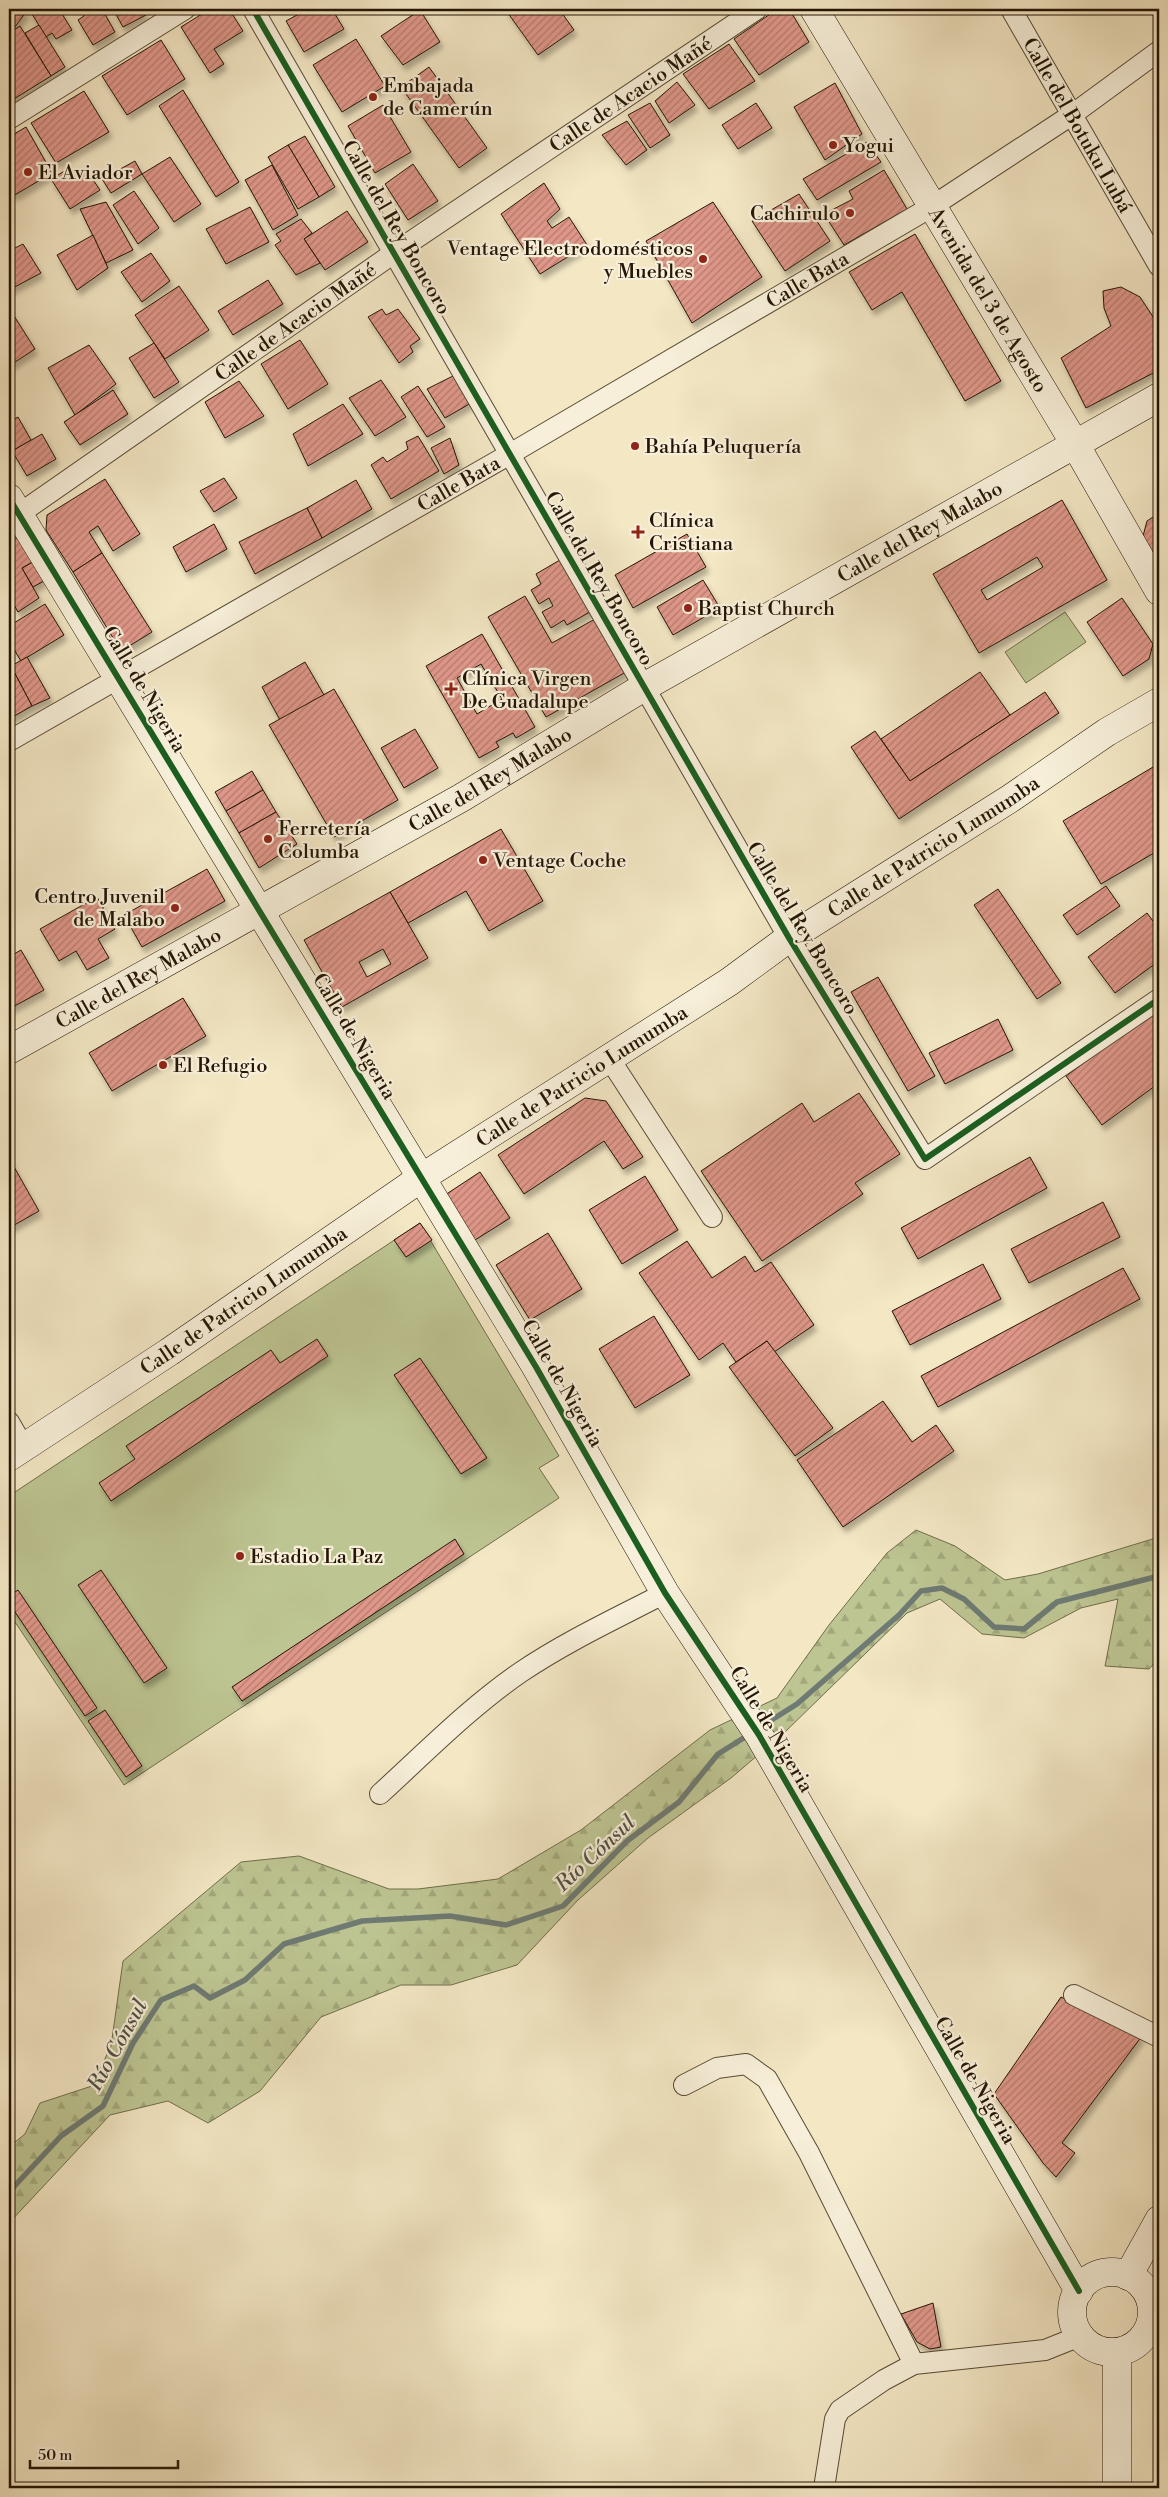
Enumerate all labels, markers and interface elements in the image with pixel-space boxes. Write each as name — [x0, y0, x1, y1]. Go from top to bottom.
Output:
street label: Calle de Acacio Mañé — [545, 32, 717, 159]
street label: Calle del Botuku Lubá — [1016, 34, 1137, 219]
place label: Embajada de Camerún — [383, 74, 493, 122]
marker: Embajada de Camerún — [367, 91, 379, 103]
place label: Yogui — [842, 134, 895, 159]
street label: Calle del Rey Boncoro — [336, 136, 456, 319]
marker: Yogui — [827, 139, 839, 151]
place label: El Aviador — [38, 161, 133, 186]
marker: El Aviador — [22, 166, 34, 178]
place label: Cachirulo — [750, 202, 840, 227]
street label: Avenida del 3 de Agosto — [921, 202, 1052, 398]
marker: Cachirulo — [844, 207, 856, 219]
place label: Ventage Electrodomésticos y Muebles — [446, 237, 693, 285]
street label: Calle Bata — [762, 246, 855, 315]
marker: Ventage Electrodomésticos y Muebles — [697, 253, 709, 265]
street label: Calle de Acacio Mañé — [211, 258, 382, 388]
place label: Bahía Peluquería — [644, 435, 802, 460]
marker: Bahía Peluquería — [629, 440, 641, 452]
street label: Calle Bata — [413, 451, 506, 518]
street label: Calle del Rey Malabo — [834, 477, 1007, 589]
street label: Calle del Rey Boncoro — [539, 487, 659, 670]
place label: Clínica Cristiana — [649, 509, 734, 557]
marker: Clínica Cristiana — [631, 525, 645, 539]
place label: Baptist Church — [697, 597, 835, 622]
marker: Baptist Church — [682, 602, 694, 614]
street label: Calle de Nigeria — [96, 622, 192, 758]
place label: Clínica Virgen De Guadalupe — [462, 667, 592, 715]
marker: Clínica Virgen De Guadalupe — [444, 682, 458, 696]
street label: Calle del Rey Malabo — [405, 723, 577, 839]
street label: Calle de Patricio Lumumba — [824, 771, 1045, 924]
place label: Ferretería Columba — [278, 817, 371, 865]
marker: Ferretería Columba — [262, 833, 274, 845]
street label: Calle del Rey Boncoro — [740, 838, 863, 1020]
place label: Ventage Coche — [492, 849, 626, 874]
marker: Ventage Coche — [477, 854, 489, 866]
place label: Centro Juvenil de Malabo — [34, 885, 165, 933]
marker: Centro Juvenil de Malabo — [169, 902, 181, 914]
street label: Calle del Rey Malabo — [52, 923, 226, 1035]
street label: Calle de Nigeria — [306, 969, 402, 1105]
street label: Calle de Patricio Lumumba — [472, 1000, 694, 1154]
place label: El Refugio — [173, 1054, 267, 1079]
marker: El Refugio — [157, 1059, 169, 1071]
street label: Calle de Patricio Lumumba — [136, 1221, 353, 1381]
street label: Calle de Nigeria — [515, 1316, 609, 1453]
place label: Estadio La Paz — [250, 1545, 383, 1570]
marker: Estadio La Paz — [234, 1550, 246, 1562]
street label: Calle de Nigeria — [723, 1662, 819, 1798]
water label: Río Cónsul — [549, 1810, 641, 1898]
water label: Río Cónsul — [82, 1995, 154, 2097]
street label: Calle de Nigeria — [928, 2013, 1022, 2150]
scale bar — [30, 2437, 178, 2469]
text: 50 m — [38, 2446, 72, 2465]

